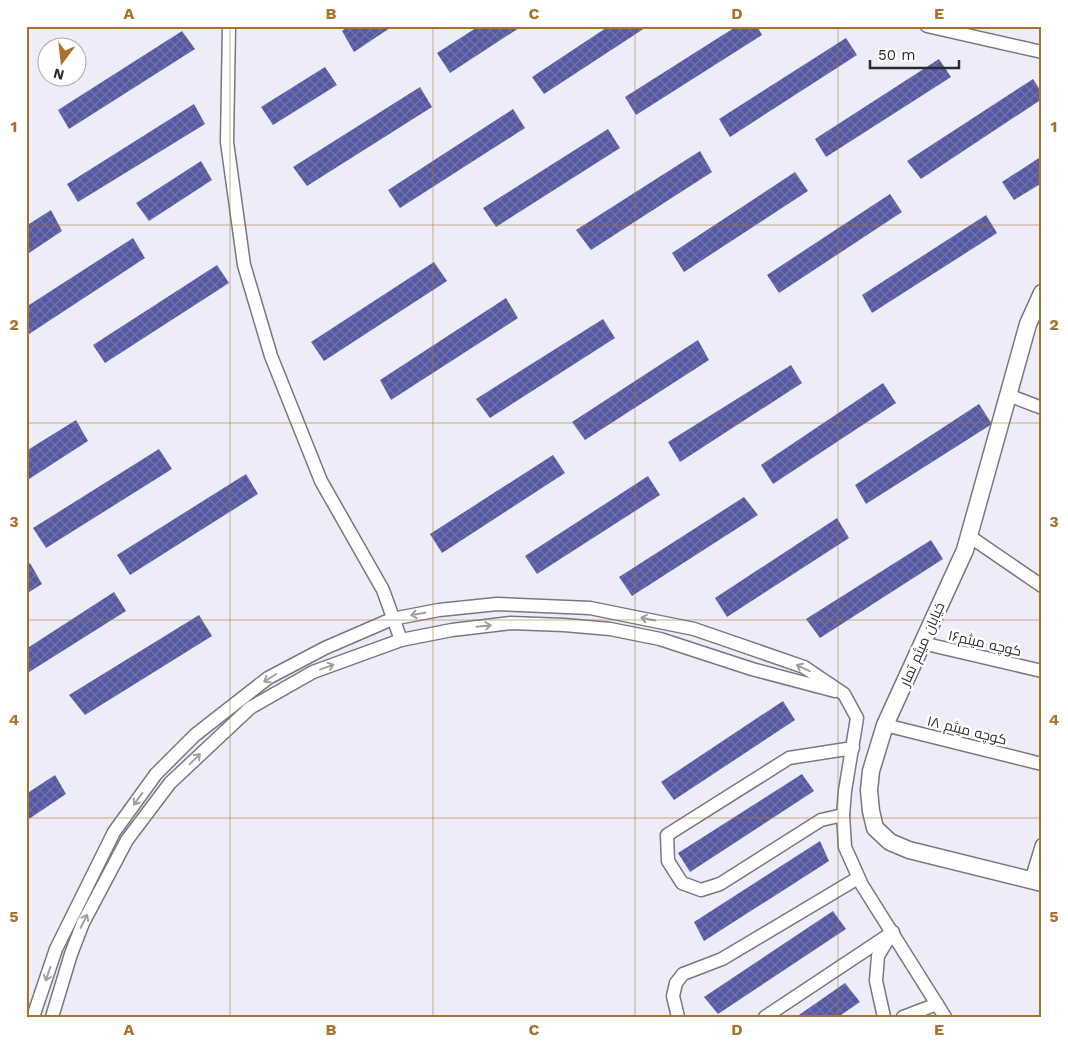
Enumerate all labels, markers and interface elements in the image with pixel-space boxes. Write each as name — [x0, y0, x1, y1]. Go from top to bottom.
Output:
text: A — [124, 4, 135, 23]
text: B — [326, 4, 337, 23]
text: C — [529, 4, 540, 23]
text: D — [731, 4, 743, 23]
text: E — [934, 4, 944, 23]
north arrow — [38, 38, 88, 88]
scale bar — [870, 38, 959, 70]
text: 50 m — [878, 46, 915, 64]
text: N — [52, 65, 66, 84]
text: 1 — [11, 117, 17, 136]
text: 1 — [1051, 117, 1057, 136]
text: 2 — [9, 315, 19, 334]
text: 2 — [1049, 315, 1059, 334]
text: 3 — [9, 512, 19, 531]
text: 3 — [1049, 512, 1059, 531]
street label: خیابان میثم تمار — [896, 600, 949, 690]
one-way arrow — [410, 610, 426, 620]
one-way arrow — [641, 614, 657, 623]
one-way arrow — [475, 621, 491, 631]
street label: کوچه میثم۱۶ — [946, 627, 1023, 661]
one-way arrow — [319, 662, 334, 671]
one-way arrow — [796, 663, 811, 672]
one-way arrow — [263, 673, 277, 683]
text: 4 — [9, 710, 19, 729]
text: 4 — [1049, 710, 1059, 729]
street label: کوچه میثم ۱۸ — [925, 712, 1009, 750]
one-way arrow — [189, 753, 201, 765]
one-way arrow — [133, 792, 143, 806]
text: 5 — [9, 907, 19, 926]
text: 5 — [1049, 907, 1059, 926]
one-way arrow — [80, 914, 89, 929]
one-way arrow — [43, 965, 52, 981]
text: A — [124, 1020, 135, 1039]
text: B — [326, 1020, 337, 1039]
text: C — [529, 1020, 540, 1039]
text: D — [731, 1020, 743, 1039]
text: E — [934, 1020, 944, 1039]

